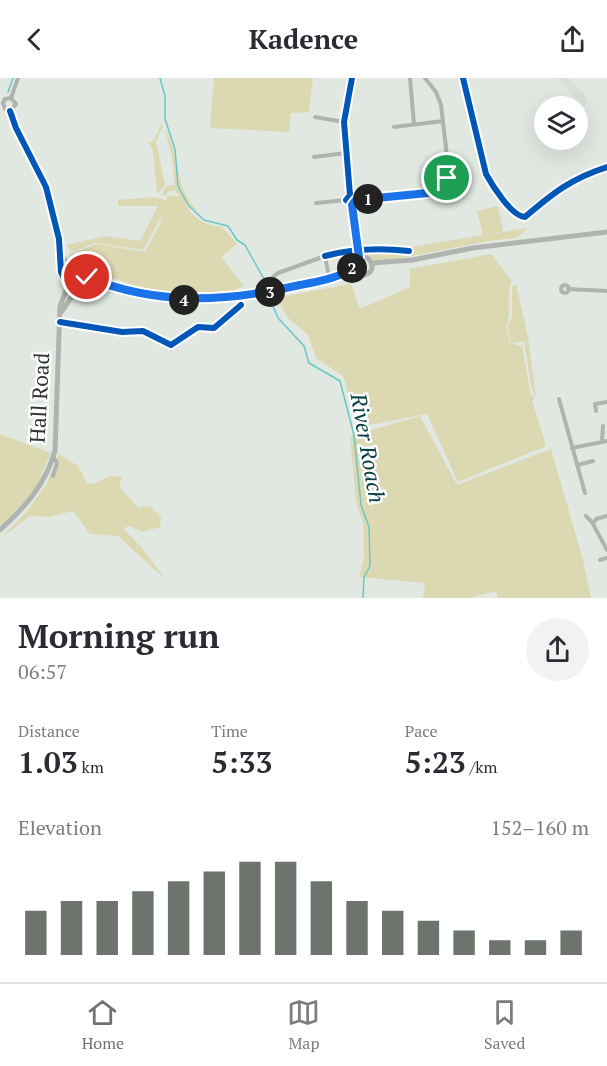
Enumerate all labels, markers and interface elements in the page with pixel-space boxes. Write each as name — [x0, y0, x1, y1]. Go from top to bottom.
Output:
text: Kadence — [249, 21, 358, 57]
icon: back — [18, 23, 51, 56]
icon: share — [556, 23, 589, 56]
map controls — [534, 96, 588, 150]
button: layers — [534, 96, 588, 150]
pin — [421, 152, 472, 203]
icon: arrive — [430, 161, 463, 194]
pin: 1 — [353, 184, 383, 214]
text: 1 — [363, 188, 373, 210]
pin — [61, 251, 112, 302]
pin: 2 — [337, 253, 367, 283]
text: 2 — [347, 257, 357, 279]
icon: check — [70, 260, 103, 293]
pin: 3 — [255, 277, 285, 307]
text: 3 — [265, 281, 275, 303]
pin: 4 — [169, 285, 199, 315]
text: 4 — [179, 289, 189, 311]
street label: Hall Road — [23, 352, 55, 444]
water label: River Roach — [344, 390, 392, 505]
text: Morning run — [18, 614, 220, 657]
button: share — [526, 618, 589, 681]
text: 06:57 — [18, 658, 67, 685]
text: Distance — [18, 720, 80, 742]
text: Time — [211, 720, 248, 742]
text: Pace — [405, 720, 437, 742]
text: 1.03 — [18, 742, 78, 782]
text: 5:33 — [211, 742, 272, 782]
text: 5:23 — [405, 742, 466, 782]
text: km — [78, 756, 104, 778]
text: /km — [466, 756, 497, 778]
text: Elevation — [18, 814, 102, 841]
text: 152–160 m — [490, 814, 589, 841]
tab: Home — [82, 996, 124, 1054]
tab: Map — [287, 996, 320, 1054]
tab: Saved — [484, 996, 525, 1054]

